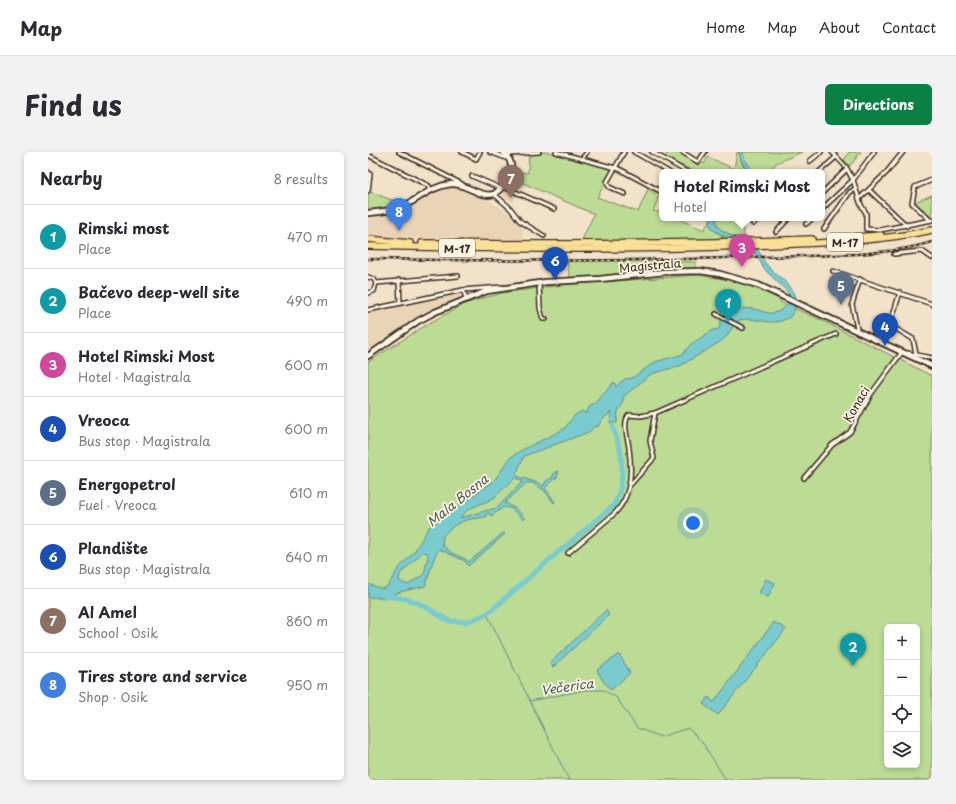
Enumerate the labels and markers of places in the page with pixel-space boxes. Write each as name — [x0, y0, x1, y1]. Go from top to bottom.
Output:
pin: 7 — [498, 165, 524, 198]
pin: 8 — [386, 198, 412, 231]
pin: 3 — [729, 234, 755, 267]
pin: 6 — [542, 247, 568, 280]
pin: 5 — [828, 272, 854, 305]
pin: 1 — [715, 289, 741, 322]
pin: 4 — [872, 313, 898, 346]
pin: 2 — [840, 633, 866, 666]

